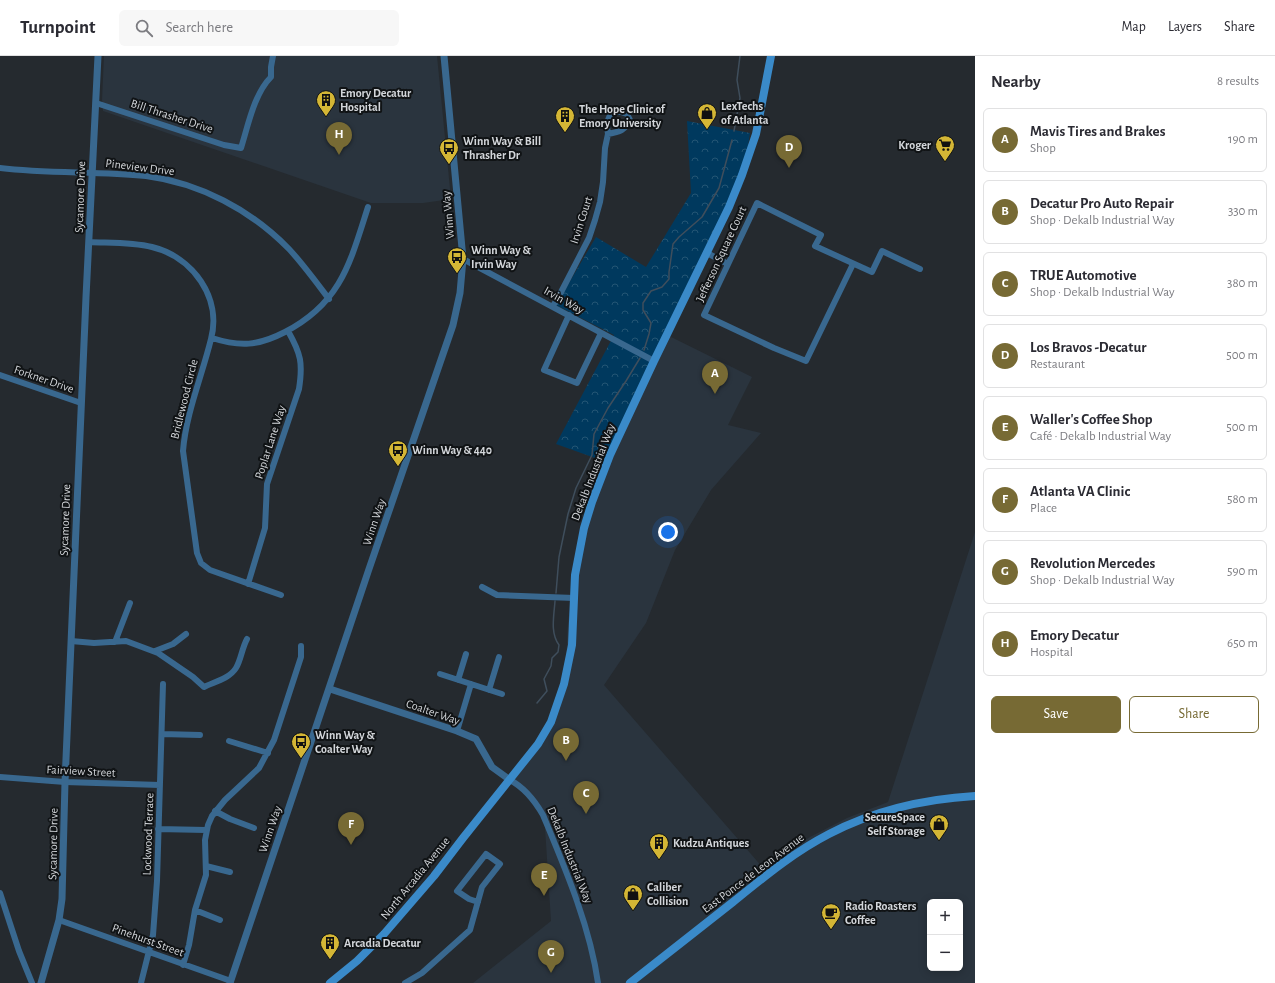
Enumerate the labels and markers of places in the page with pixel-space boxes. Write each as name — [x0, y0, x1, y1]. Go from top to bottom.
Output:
place label: Emory Decatur Hospital — [340, 87, 412, 113]
building icon: Emory Decatur Hospital — [315, 89, 337, 117]
place label: LexTechs of Atlanta — [721, 100, 769, 126]
shop icon: LexTechs of Atlanta — [696, 102, 718, 130]
place label: The Hope Clinic of Emory University — [579, 103, 666, 130]
building icon: The Hope Clinic of Emory University — [554, 105, 576, 133]
pin: H — [326, 122, 352, 155]
supermarket icon: Kroger — [934, 134, 956, 162]
place label: Winn Way & Bill Thrasher Dr — [463, 135, 541, 161]
pin: D — [776, 135, 802, 168]
bus stop icon: Winn Way & Bill Thrasher Dr — [438, 137, 460, 165]
place label: Kroger — [898, 139, 932, 151]
place label: Winn Way & Irvin Way — [471, 244, 531, 271]
bus stop icon: Winn Way & Irvin Way — [446, 246, 468, 274]
pin: A — [702, 361, 728, 394]
bus stop icon: Winn Way & 440 — [387, 439, 409, 467]
place label: Winn Way & 440 — [412, 444, 492, 457]
pin: B — [553, 728, 579, 761]
place label: Winn Way & Coalter Way — [315, 729, 375, 756]
bus stop icon: Winn Way & Coalter Way — [290, 731, 312, 759]
pin: C — [573, 781, 599, 814]
place label: SecureSpace Self Storage — [865, 811, 925, 837]
pin: F — [338, 812, 364, 845]
shop icon: SecureSpace Self Storage — [928, 813, 950, 841]
building icon: Kudzu Antiques — [648, 832, 670, 860]
place label: Kudzu Antiques — [673, 837, 749, 849]
pin: E — [531, 863, 557, 896]
place label: Caliber Collision — [647, 881, 688, 907]
shop icon: Caliber Collision — [622, 883, 644, 911]
place label: Radio Roasters Coffee — [845, 900, 917, 926]
cafe icon: Radio Roasters Coffee — [820, 902, 842, 930]
building icon: Arcadia Decatur — [319, 932, 341, 960]
place label: Arcadia Decatur — [344, 937, 422, 949]
pin: G — [538, 940, 564, 973]

